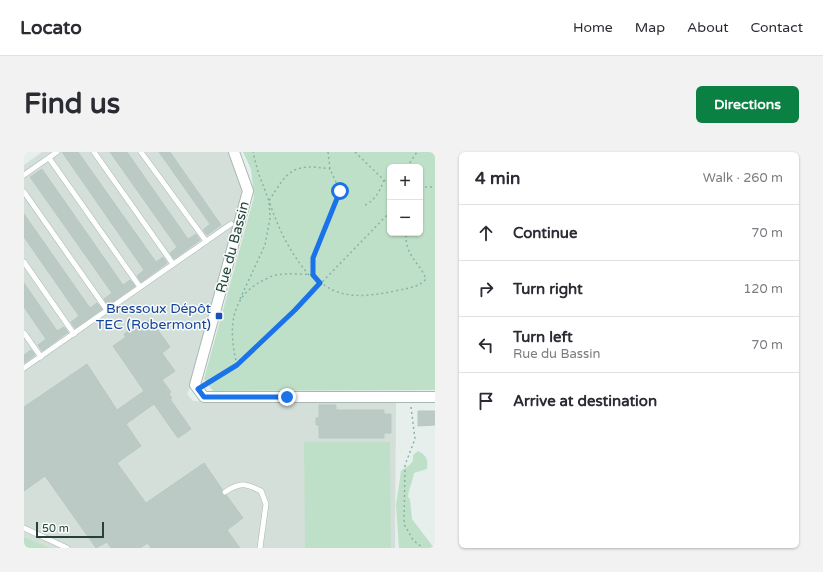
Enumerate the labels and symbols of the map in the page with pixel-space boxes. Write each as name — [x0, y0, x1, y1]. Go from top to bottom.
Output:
route start — [331, 182, 349, 200]
street label: Rue du Bassin — [212, 199, 253, 295]
place label: Bressoux Dépôt TEC (Robermont) — [96, 300, 212, 333]
marker: Bressoux Dépôt TEC (Robermont) — [214, 311, 224, 321]
route end — [278, 388, 296, 406]
scale bar — [36, 520, 104, 539]

